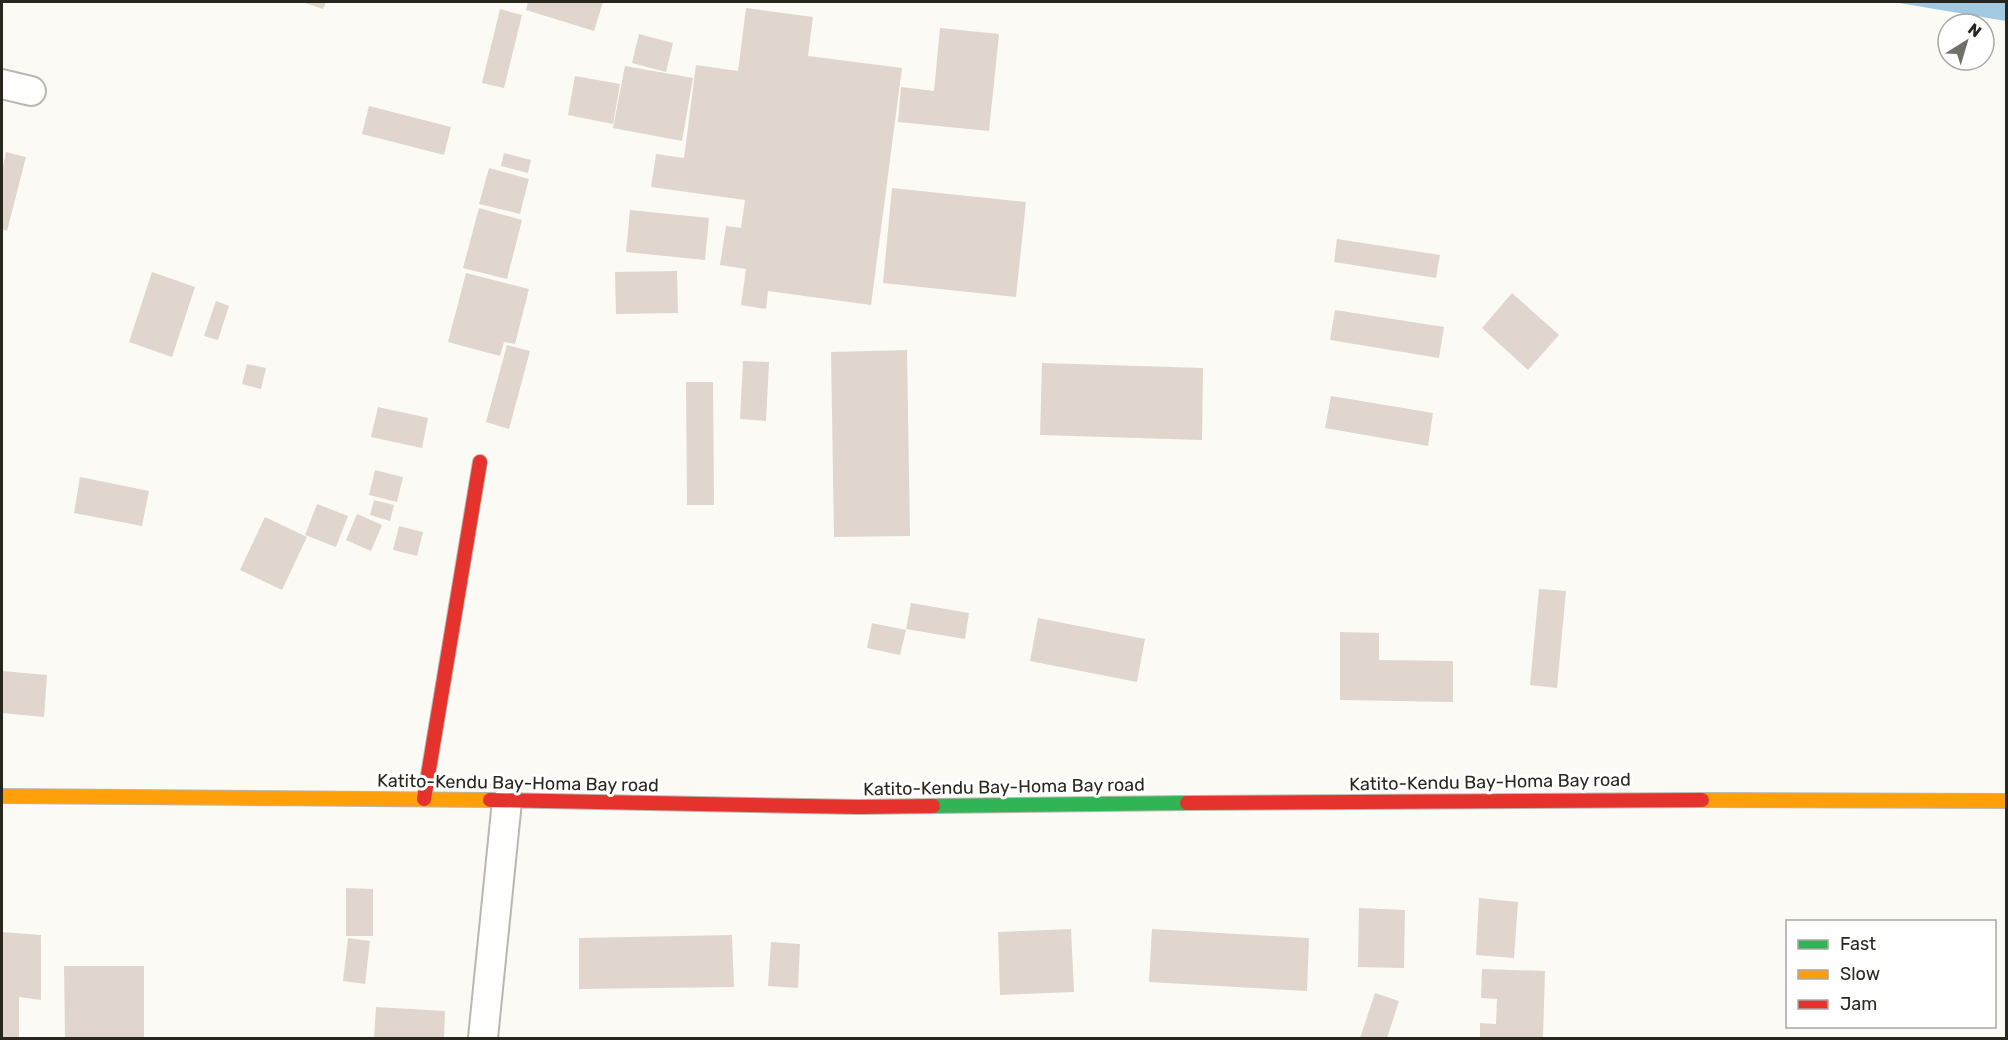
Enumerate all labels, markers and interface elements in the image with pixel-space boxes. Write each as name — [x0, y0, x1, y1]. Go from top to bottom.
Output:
north arrow — [1936, 12, 1996, 72]
text: N — [1964, 19, 1985, 41]
street label: Katito-Kendu Bay-Homa Bay road — [1349, 769, 1631, 795]
street label: Katito-Kendu Bay-Homa Bay road — [377, 770, 659, 796]
street label: Katito-Kendu Bay-Homa Bay road — [863, 774, 1145, 800]
legend — [1786, 920, 1996, 1028]
text: Fast — [1840, 933, 1876, 955]
text: Slow — [1840, 963, 1880, 985]
text: Jam — [1840, 993, 1877, 1015]

